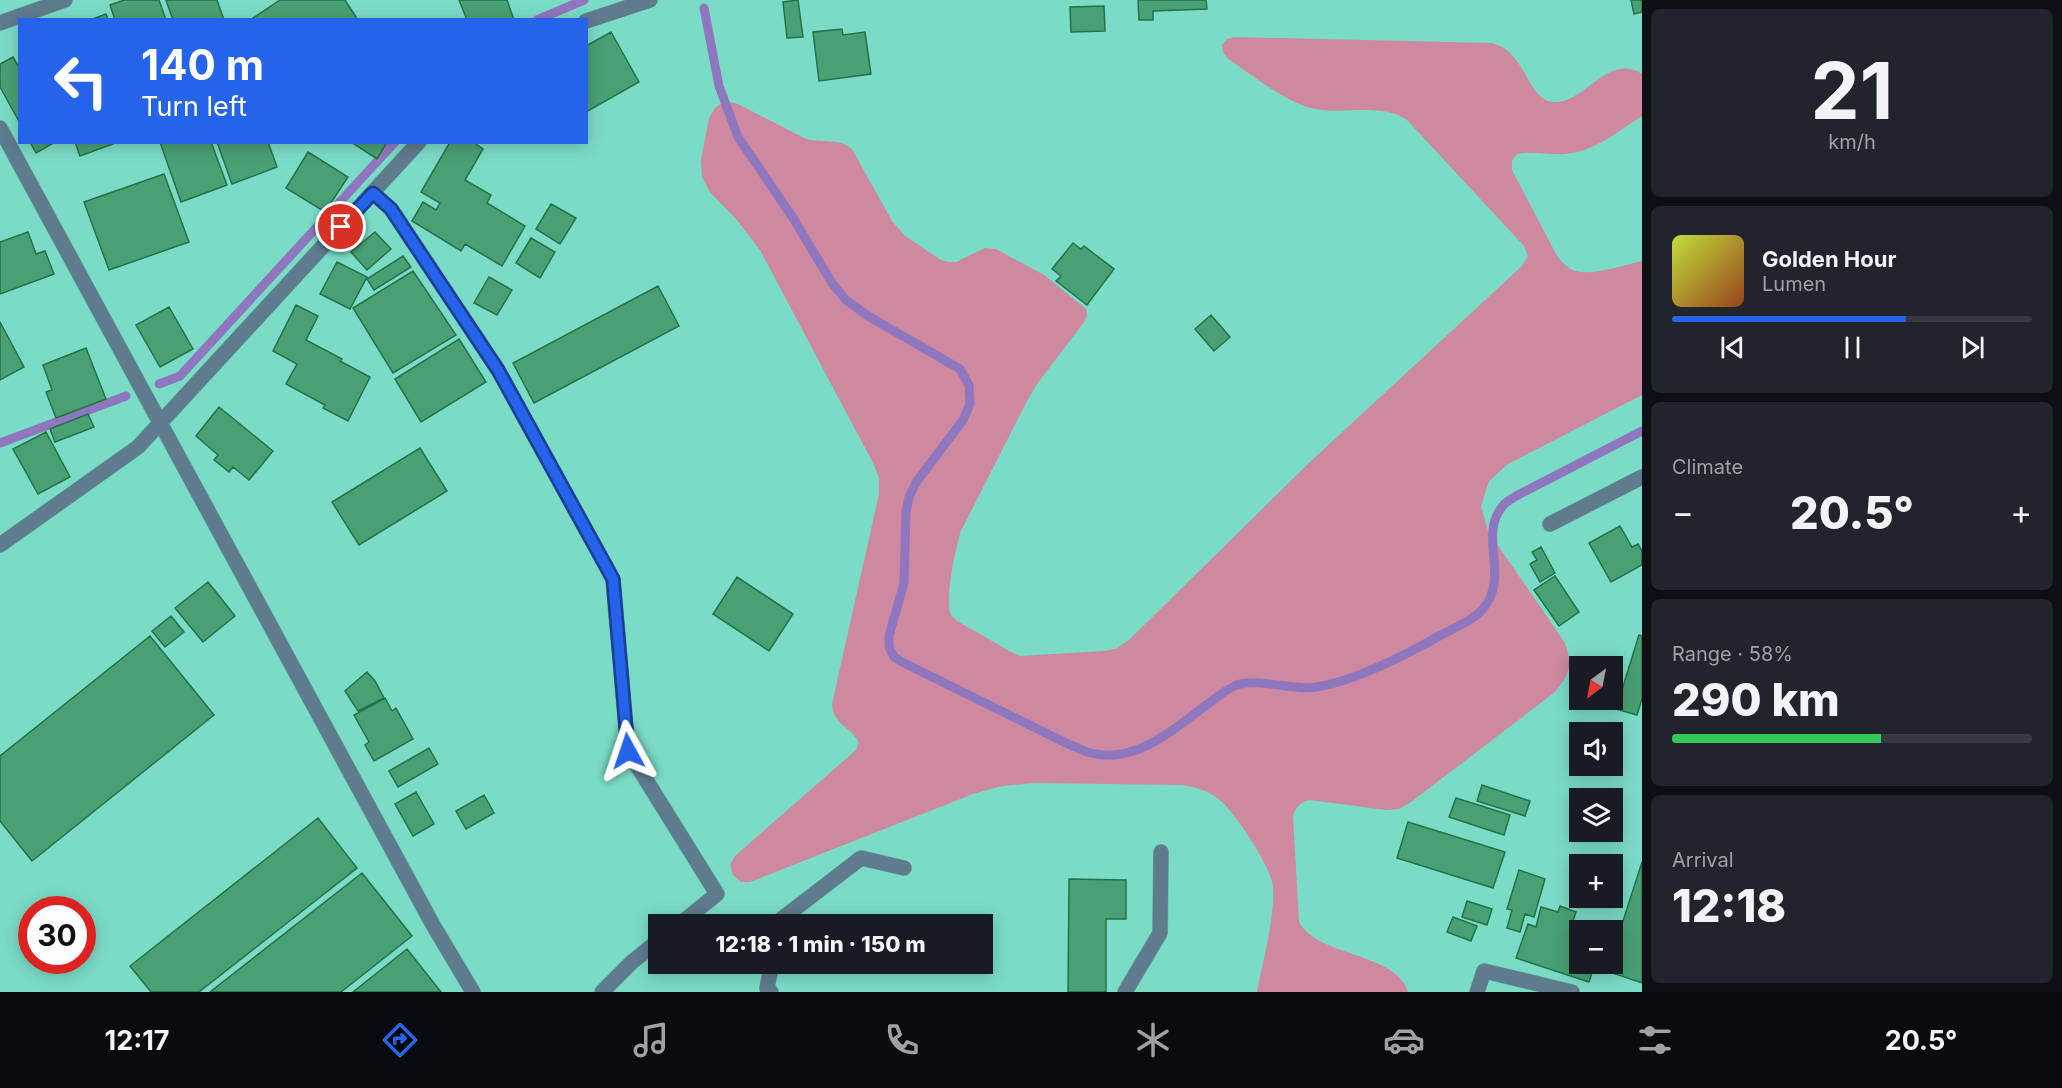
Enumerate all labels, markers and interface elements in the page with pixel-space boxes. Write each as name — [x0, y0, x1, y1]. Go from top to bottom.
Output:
text: 140 m — [141, 39, 264, 90]
icon: left — [42, 42, 120, 120]
text: 21 — [1811, 43, 1893, 138]
text: Turn left — [141, 90, 247, 123]
text: km/h — [1828, 130, 1876, 154]
pin — [315, 201, 366, 252]
icon: arrive — [324, 210, 357, 243]
text: Golden Hour — [1762, 246, 1896, 272]
text: Lumen — [1762, 272, 1826, 296]
icon: previous — [1716, 331, 1749, 364]
icon: pause — [1836, 331, 1869, 364]
icon: next — [1956, 331, 1989, 364]
text: Climate — [1672, 455, 1743, 479]
text: 20.5° — [1790, 485, 1914, 540]
text: − — [1672, 492, 1694, 532]
text: + — [2010, 492, 2032, 532]
text: Range · 58% — [1672, 642, 1793, 666]
north arrow — [1569, 656, 1623, 710]
map controls — [1569, 656, 1623, 974]
text: 290 km — [1672, 672, 1840, 727]
position arrow — [596, 719, 660, 783]
button: sound — [1569, 722, 1623, 776]
button: layers — [1569, 788, 1623, 842]
text: Arrival — [1672, 848, 1734, 872]
button: + — [1569, 854, 1623, 908]
text: 12:18 — [1672, 878, 1786, 933]
speed limit sign: 30 — [18, 896, 96, 974]
button: − — [1569, 920, 1623, 974]
text: 12:18 · 1 min · 150 m — [715, 931, 926, 957]
icon: directions — [379, 1019, 421, 1061]
icon: music — [630, 1019, 672, 1061]
icon: phone — [881, 1019, 923, 1061]
icon: climate — [1132, 1019, 1174, 1061]
icon: car — [1383, 1019, 1425, 1061]
icon: filters — [1634, 1019, 1676, 1061]
text: 12:17 — [105, 1024, 170, 1057]
text: 20.5° — [1885, 1024, 1957, 1057]

